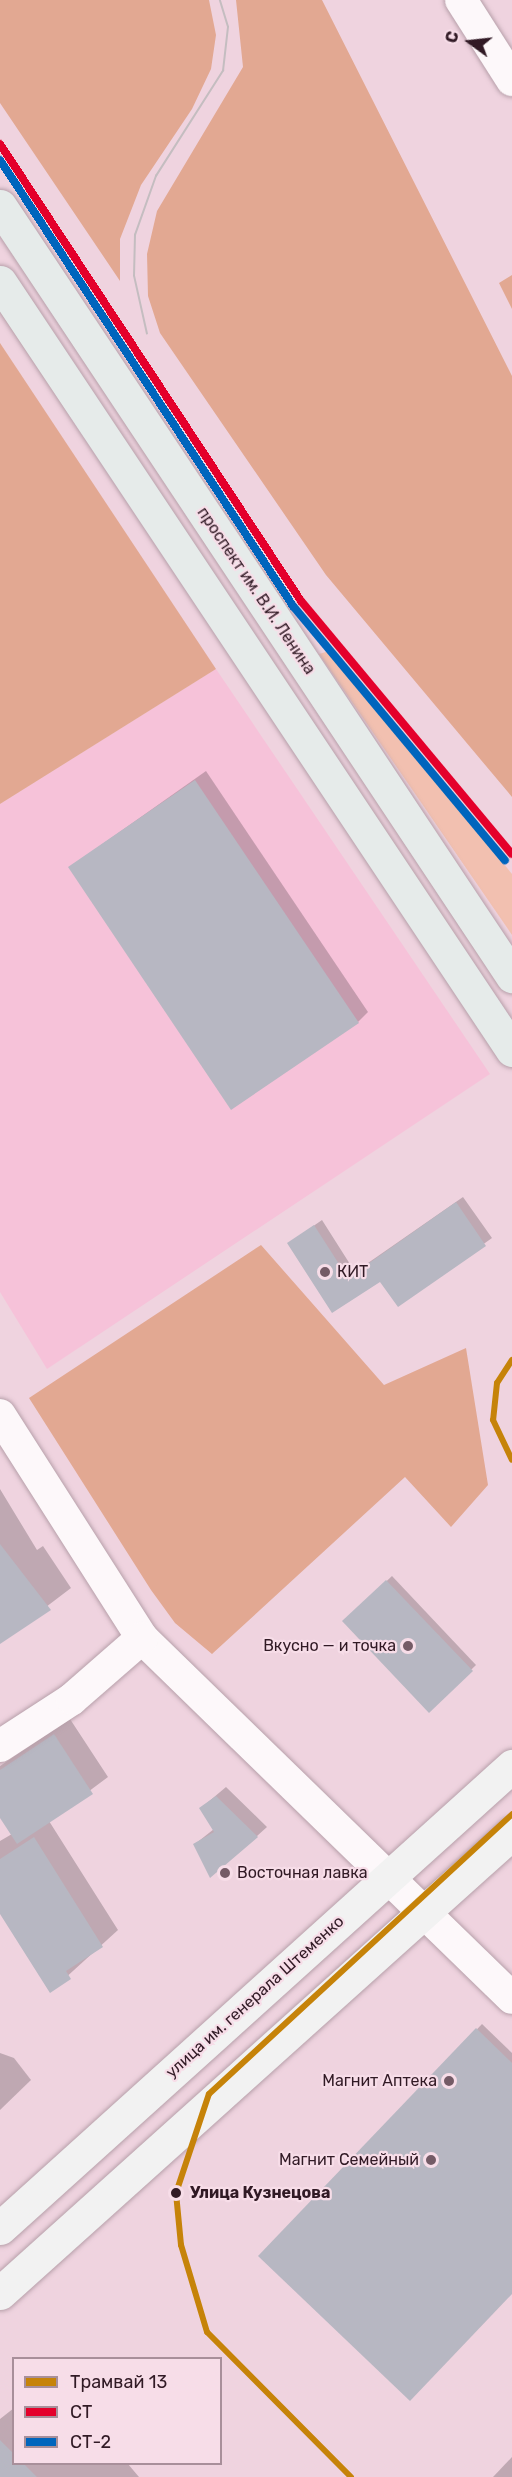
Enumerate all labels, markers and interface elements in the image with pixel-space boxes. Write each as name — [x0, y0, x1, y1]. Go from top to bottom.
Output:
north arrow — [440, 12, 500, 72]
text: С — [441, 29, 463, 45]
street label: проспект им. В.И. Ленина — [193, 504, 319, 678]
place label: КИТ — [337, 1262, 368, 1282]
marker: КИТ — [318, 1265, 332, 1279]
place label: Вкусно — и точка — [263, 1636, 396, 1656]
marker: Вкусно — и точка — [401, 1639, 415, 1653]
place label: Восточная лавка — [237, 1863, 368, 1883]
marker: Восточная лавка — [218, 1866, 232, 1880]
street label: улица им. генерала Штеменко — [162, 1912, 348, 2082]
place label: Магнит Аптека — [322, 2071, 437, 2091]
marker: Магнит Аптека — [442, 2074, 456, 2088]
place label: Магнит Семейный — [279, 2150, 419, 2170]
marker: Магнит Семейный — [424, 2153, 438, 2167]
place label: Улица Кузнецова — [190, 2183, 330, 2203]
marker: Улица Кузнецова — [167, 2184, 185, 2202]
legend — [12, 2357, 222, 2465]
text: Трамвай 13 — [70, 2371, 167, 2393]
text: СТ — [70, 2401, 92, 2423]
text: СТ-2 — [70, 2431, 111, 2453]

